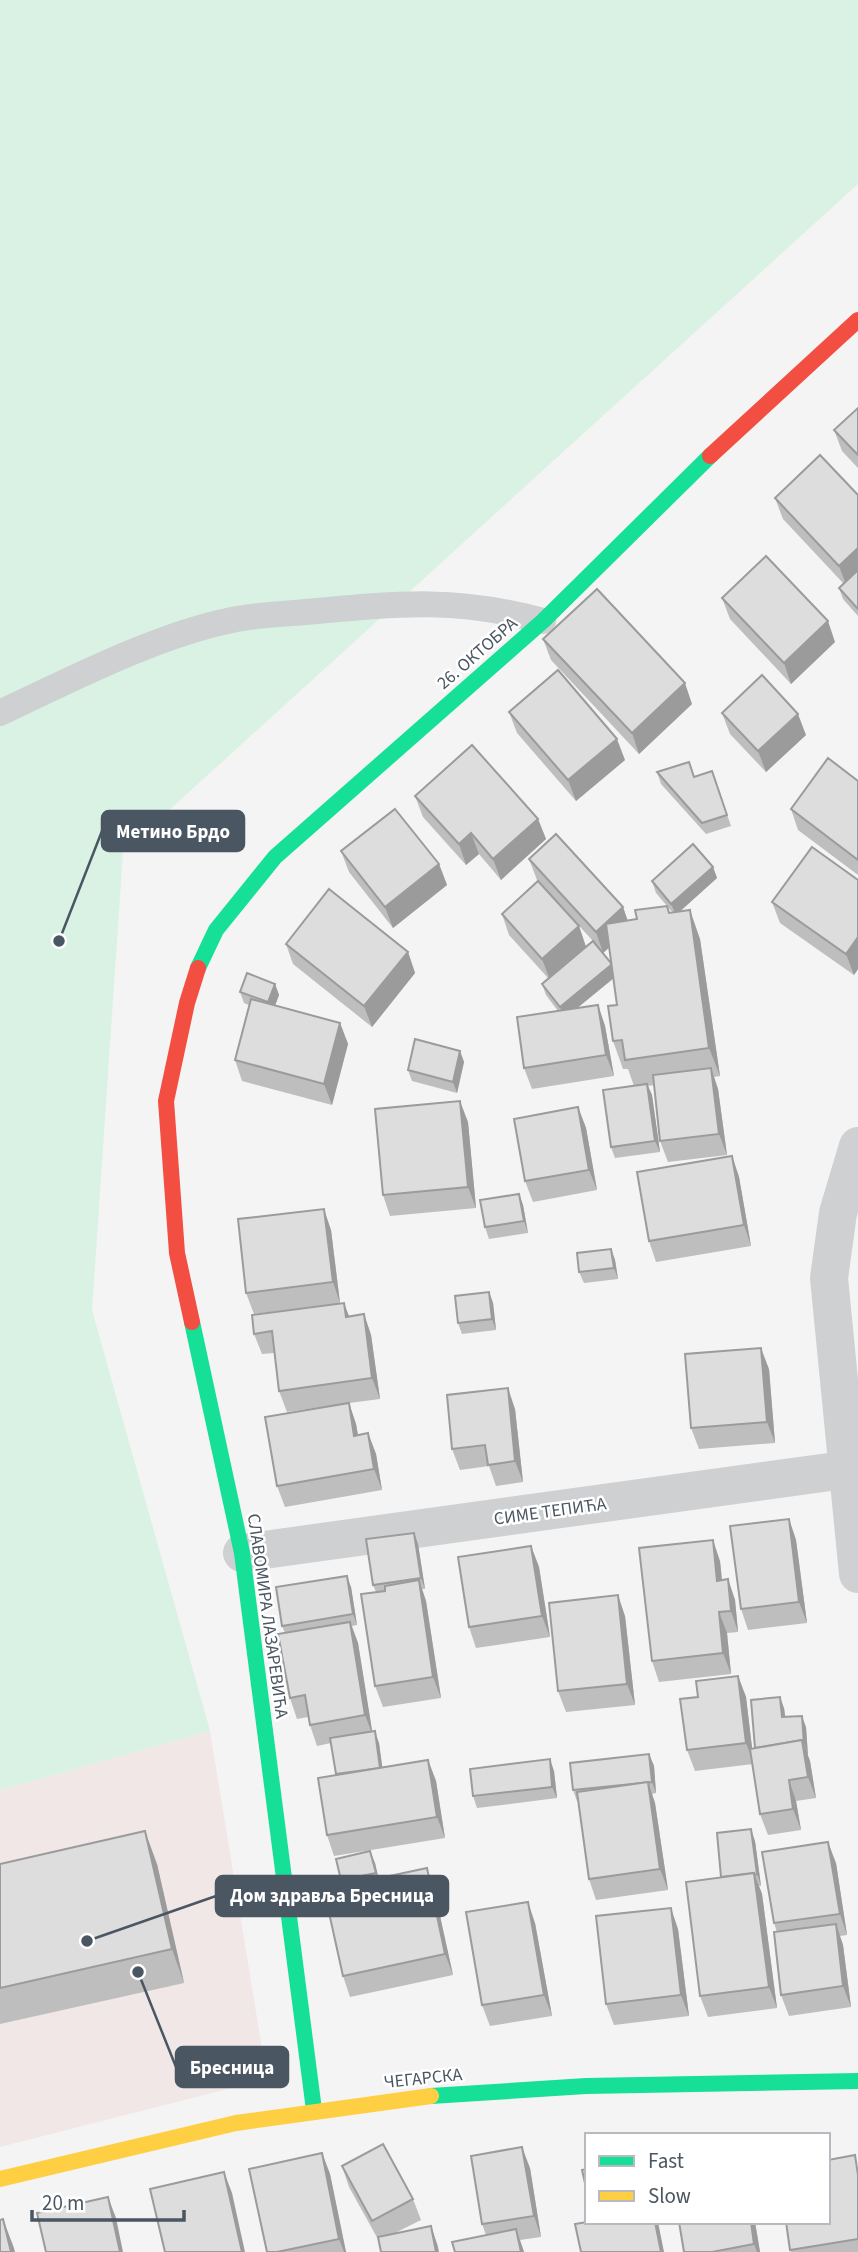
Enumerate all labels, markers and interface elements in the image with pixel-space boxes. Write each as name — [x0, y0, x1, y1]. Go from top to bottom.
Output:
street label: 26. ОКТОБРА — [432, 611, 523, 695]
callout: Метино Брдо — [102, 811, 244, 851]
text: Метино Брдо — [116, 819, 230, 846]
street label: СИМЕ ТЕПИЋА — [492, 1491, 608, 1532]
street label: СЛАВОМИРА ЛАЗАРЕВИЋА — [241, 1512, 294, 1720]
callout: Дом здравља Бресница — [216, 1876, 448, 1916]
text: Дом здравља Бресница — [230, 1883, 434, 1910]
callout: Бресница — [176, 2047, 288, 2087]
text: Бресница — [190, 2055, 274, 2082]
street label: ЧЕГАРСКА — [383, 2062, 464, 2095]
legend — [585, 2133, 830, 2224]
text: Fast — [648, 2146, 684, 2176]
scale bar — [32, 2178, 184, 2222]
text: Slow — [648, 2181, 691, 2211]
text: 20 m — [42, 2188, 84, 2218]

